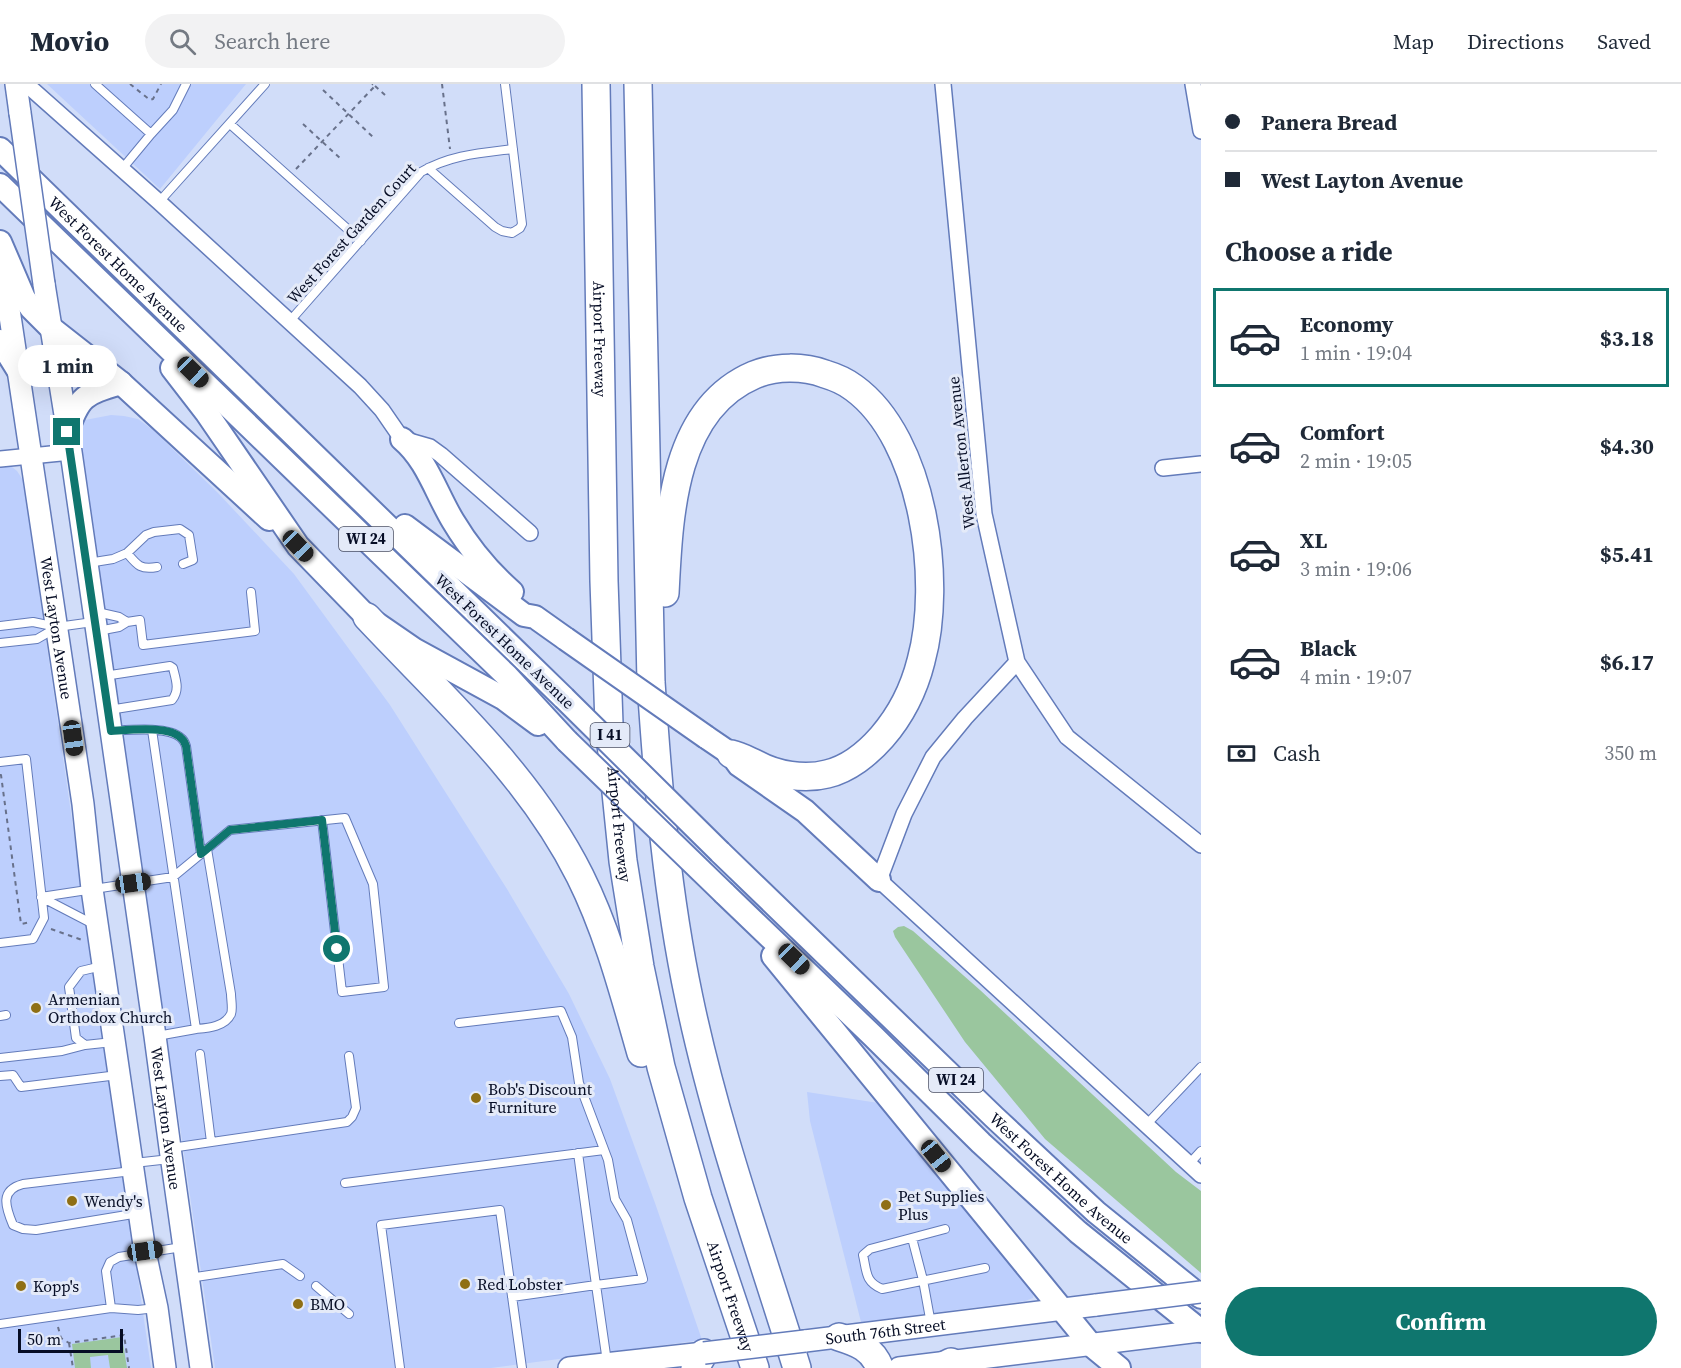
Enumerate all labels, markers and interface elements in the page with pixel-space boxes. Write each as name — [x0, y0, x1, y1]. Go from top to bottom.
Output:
search box — [145, 14, 565, 68]
text: Movio — [30, 22, 109, 60]
icon: search — [166, 25, 199, 58]
text: Search here — [214, 26, 330, 56]
text: Map — [1393, 27, 1434, 56]
text: Directions — [1467, 27, 1564, 56]
text: Saved — [1597, 27, 1651, 56]
text: Panera Bread — [1261, 107, 1397, 137]
street label: West Forest Garden Court — [282, 157, 421, 308]
text: West Layton Avenue — [1261, 165, 1463, 195]
street label: West Forest Home Avenue — [44, 191, 193, 337]
text: Choose a ride — [1225, 233, 1393, 270]
street label: Airport Freeway — [588, 281, 612, 398]
text: Economy — [1300, 309, 1394, 339]
icon: car — [1228, 311, 1282, 365]
text: $3.18 — [1600, 323, 1654, 353]
text: 1 min · 19:04 — [1300, 339, 1412, 367]
callout: 1 min — [17, 345, 116, 387]
text: 1 min — [42, 352, 93, 380]
car — [174, 353, 212, 391]
street label: West Allerton Avenue — [942, 375, 980, 531]
text: Comfort — [1300, 417, 1384, 447]
route end — [53, 418, 80, 445]
icon: car — [1228, 419, 1282, 473]
text: $4.30 — [1600, 431, 1654, 461]
text: 2 min · 19:05 — [1300, 447, 1412, 475]
text: XL — [1300, 525, 1327, 555]
car — [279, 527, 317, 565]
road number: WI 24 — [339, 527, 393, 551]
icon: car — [1228, 527, 1282, 581]
text: $5.41 — [1600, 539, 1654, 569]
street label: West Layton Avenue — [35, 555, 78, 701]
text: 3 min · 19:06 — [1300, 555, 1412, 583]
street label: West Forest Home Avenue — [430, 568, 580, 714]
text: Black — [1300, 633, 1357, 663]
icon: car — [1228, 635, 1282, 689]
text: $6.17 — [1600, 647, 1654, 677]
text: 4 min · 19:07 — [1300, 663, 1412, 691]
car — [62, 719, 84, 757]
road number: I 41 — [590, 723, 630, 747]
icon: cash — [1225, 737, 1258, 770]
text: Cash — [1273, 738, 1321, 768]
text: 350 m — [1604, 739, 1657, 767]
street label: Airport Freeway — [602, 765, 637, 885]
car — [114, 872, 152, 894]
route start — [323, 935, 350, 962]
car — [775, 940, 813, 978]
place label: Armenian Orthodox Church — [48, 988, 173, 1028]
marker: Armenian Orthodox Church — [29, 1001, 43, 1015]
street label: West Layton Avenue — [146, 1045, 187, 1191]
road number: WI 24 — [929, 1068, 983, 1092]
place label: Bob's Discount Furniture — [488, 1078, 593, 1118]
marker: Bob's Discount Furniture — [469, 1091, 483, 1105]
street label: West Forest Home Avenue — [985, 1107, 1138, 1249]
car — [918, 1136, 954, 1176]
place label: Pet Supplies Plus — [898, 1185, 984, 1225]
place label: Wendy's — [84, 1190, 143, 1212]
marker: Wendy's — [65, 1194, 79, 1208]
marker: Pet Supplies Plus — [879, 1198, 893, 1212]
street label: Airport Freeway — [702, 1238, 760, 1355]
car — [126, 1240, 164, 1262]
place label: Red Lobster — [477, 1273, 563, 1295]
place label: Kopp's — [33, 1275, 79, 1297]
marker: Red Lobster — [458, 1277, 472, 1291]
marker: Kopp's — [14, 1279, 28, 1293]
button: Confirm — [1225, 1287, 1657, 1356]
place label: BMO — [310, 1293, 345, 1315]
marker: BMO — [291, 1297, 305, 1311]
street label: South 76th Street — [824, 1313, 947, 1349]
scale bar — [18, 1326, 123, 1354]
text: 50 m — [27, 1328, 61, 1350]

